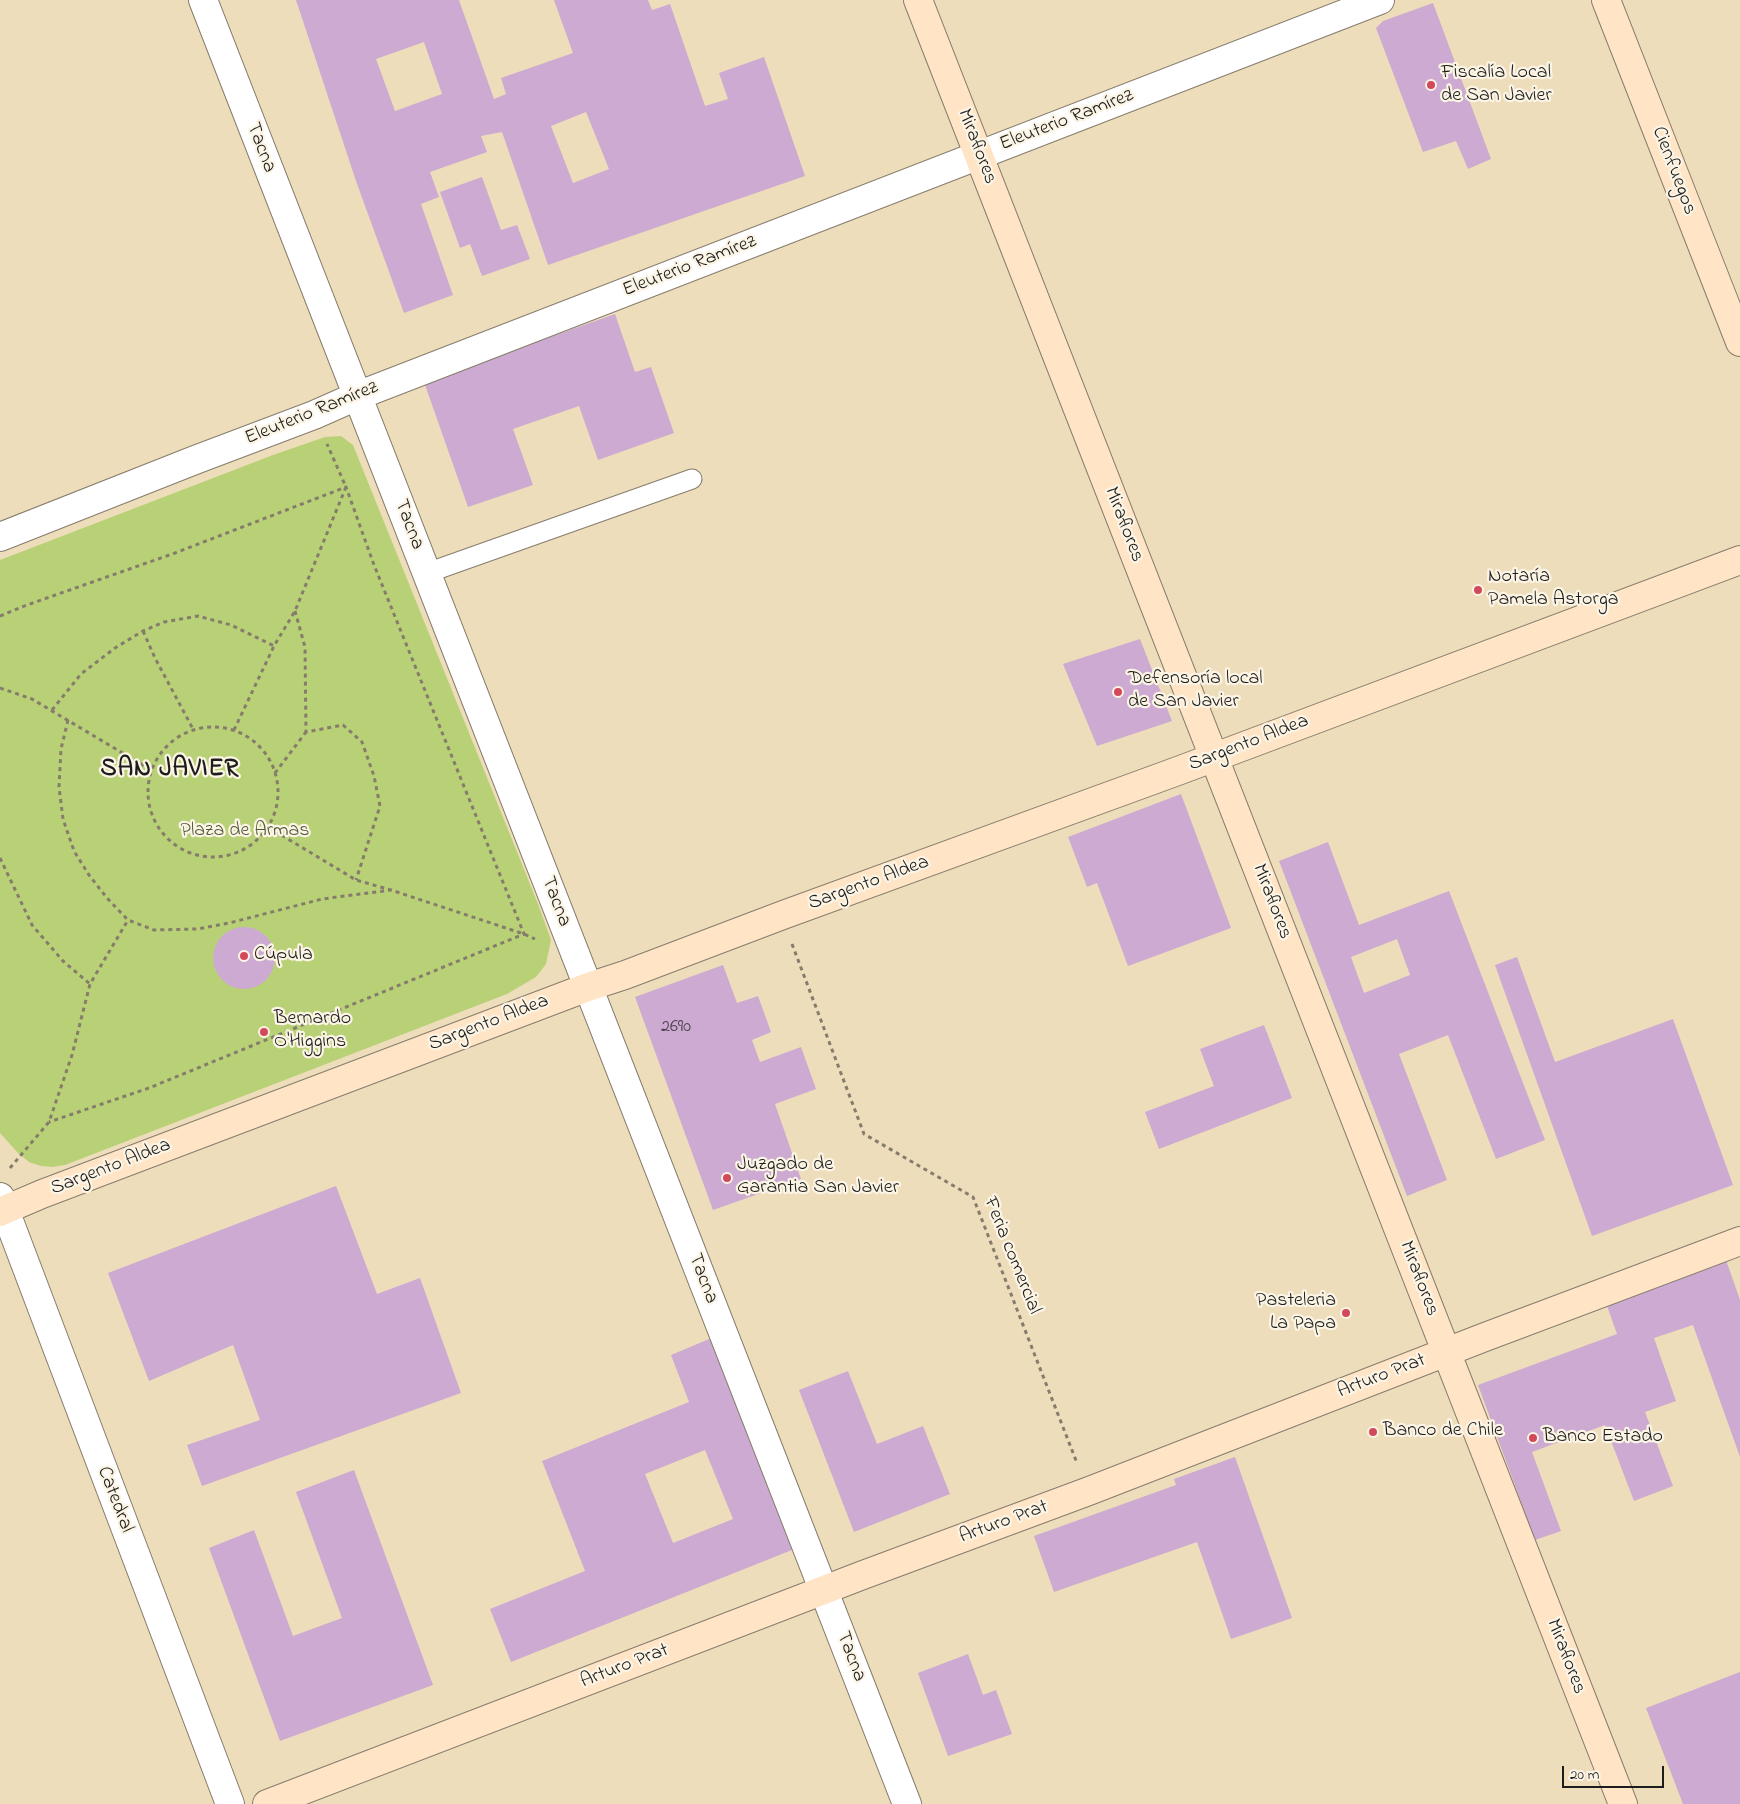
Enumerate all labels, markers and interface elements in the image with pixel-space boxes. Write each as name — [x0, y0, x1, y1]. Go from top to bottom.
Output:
place label: Fiscalía Local de San Javier — [1441, 62, 1552, 109]
marker: Fiscalía Local de San Javier — [1425, 79, 1437, 91]
street label: Eleuterio Ramírez — [997, 84, 1137, 158]
street label: Miraflores — [951, 106, 1001, 188]
street label: Tacna — [240, 120, 280, 176]
street label: Cienfuegos — [1645, 123, 1701, 219]
street label: Eleuterio Ramírez — [620, 230, 760, 304]
street label: Eleuterio Ramírez — [242, 376, 382, 452]
street label: Miraflores — [1098, 484, 1148, 566]
street label: Tacna — [388, 497, 428, 553]
place label: Notaría Pamela Astorga — [1488, 566, 1618, 613]
marker: Notaría Pamela Astorga — [1472, 584, 1484, 596]
place label: Defensoría local de San Javier — [1128, 668, 1263, 715]
marker: Defensoría local de San Javier — [1112, 686, 1124, 698]
street label: Sargento Aldea — [1186, 710, 1312, 778]
district label: SAN JAVIER — [99, 756, 241, 786]
park label: Plaza de Armas — [181, 820, 309, 844]
street label: Sargento Aldea — [805, 851, 933, 917]
street label: Miraflores — [1246, 861, 1296, 943]
street label: Tacna — [535, 874, 575, 930]
place label: Cúpula — [254, 944, 313, 968]
marker: Cúpula — [238, 950, 250, 962]
street label: Sargento Aldea — [426, 990, 552, 1058]
place label: Bernardo O'Higgins — [274, 1008, 351, 1055]
house number: 2690 — [661, 1017, 691, 1039]
marker: Bernardo O'Higgins — [258, 1026, 270, 1038]
street label: Sargento Aldea — [48, 1134, 174, 1202]
place label: Juzgado de Garantia San Javier — [737, 1154, 899, 1201]
marker: Juzgado de Garantia San Javier — [721, 1172, 733, 1184]
street label: Feria comercial — [977, 1194, 1045, 1318]
street label: Miraflores — [1393, 1238, 1443, 1320]
street label: Tacna — [682, 1251, 722, 1307]
place label: Pasteleria La Papa — [1256, 1290, 1336, 1337]
marker: Pasteleria La Papa — [1340, 1307, 1352, 1319]
street label: Arturo Prat — [1335, 1349, 1429, 1405]
place label: Banco de Chile — [1383, 1420, 1503, 1444]
marker: Banco de Chile — [1367, 1426, 1379, 1438]
place label: Banco Estado — [1543, 1426, 1663, 1450]
marker: Banco Estado — [1527, 1432, 1539, 1444]
street label: Catedral — [90, 1463, 138, 1537]
street label: Arturo Prat — [957, 1496, 1051, 1550]
street label: Miraflores — [1540, 1616, 1590, 1698]
street label: Tacna — [830, 1629, 870, 1685]
street label: Arturo Prat — [578, 1639, 672, 1695]
scale bar — [1565, 1756, 1668, 1788]
text: 20 m — [1570, 1764, 1599, 1786]

